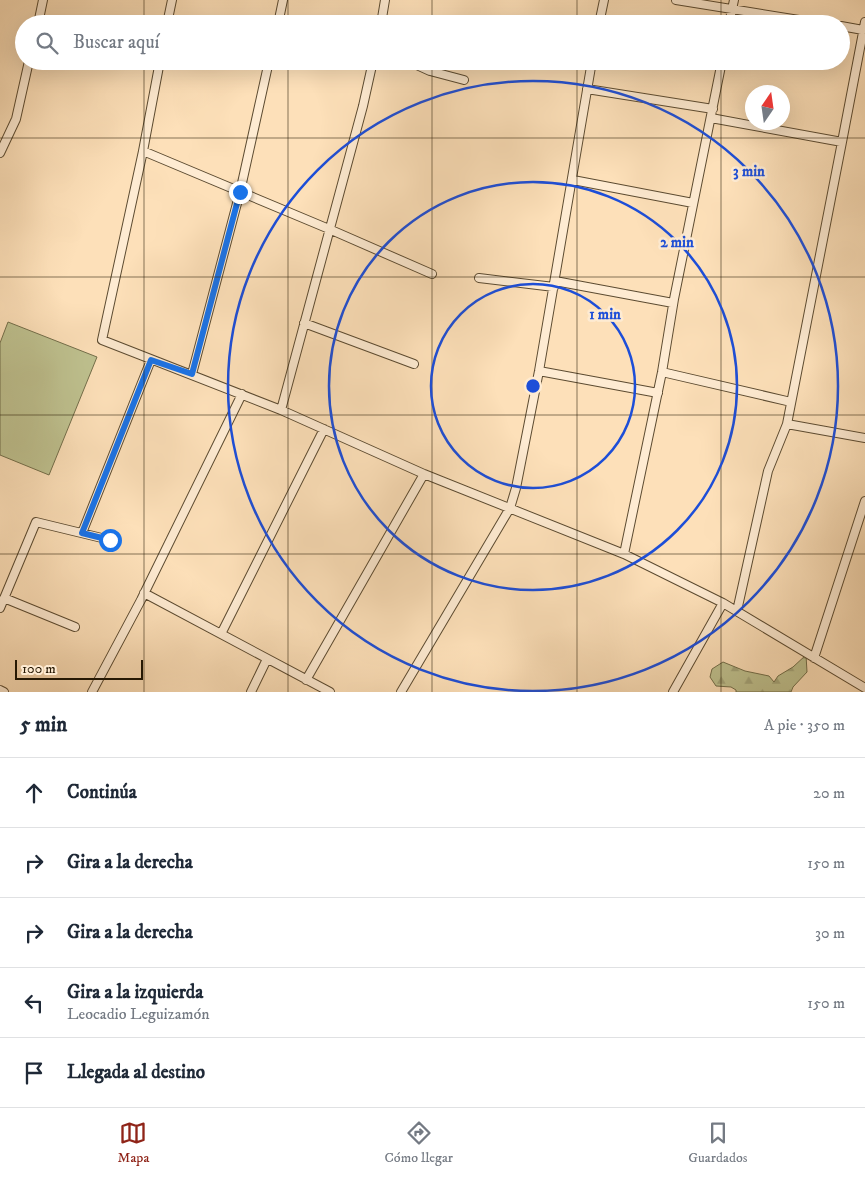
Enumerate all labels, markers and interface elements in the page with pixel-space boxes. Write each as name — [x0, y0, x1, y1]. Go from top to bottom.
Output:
search box — [15, 15, 850, 70]
icon: search — [33, 29, 61, 57]
text: Buscar aquí — [73, 31, 159, 54]
north arrow — [745, 85, 790, 130]
text: 3 min — [733, 162, 765, 181]
route end — [229, 181, 252, 204]
text: 2 min — [660, 233, 694, 252]
text: 1 min — [589, 305, 621, 324]
centre of rings — [524, 377, 542, 395]
route start — [99, 529, 122, 552]
scale bar — [15, 657, 142, 680]
text: 100 m — [22, 660, 56, 678]
text: 5 min — [20, 712, 67, 738]
text: A pie · 350 m — [764, 715, 845, 735]
icon: ahead — [20, 779, 48, 807]
text: Continúa — [67, 781, 137, 804]
text: 20 m — [813, 783, 845, 803]
icon: right — [20, 849, 48, 877]
text: Gira a la derecha — [67, 851, 193, 874]
text: 150 m — [807, 853, 845, 873]
icon: right — [20, 919, 48, 947]
text: Gira a la derecha — [67, 921, 193, 944]
text: 30 m — [815, 923, 845, 943]
text: Gira a la izquierda — [67, 981, 203, 1004]
icon: left — [20, 989, 48, 1017]
text: 150 m — [807, 993, 845, 1013]
text: Leocadio Leguizamón — [67, 1004, 210, 1024]
icon: arrive — [20, 1059, 48, 1087]
text: Llegada al destino — [67, 1061, 205, 1084]
tab: Mapa — [118, 1119, 149, 1167]
tab: Cómo llegar — [385, 1119, 453, 1167]
tab: Guardados — [688, 1119, 747, 1167]

